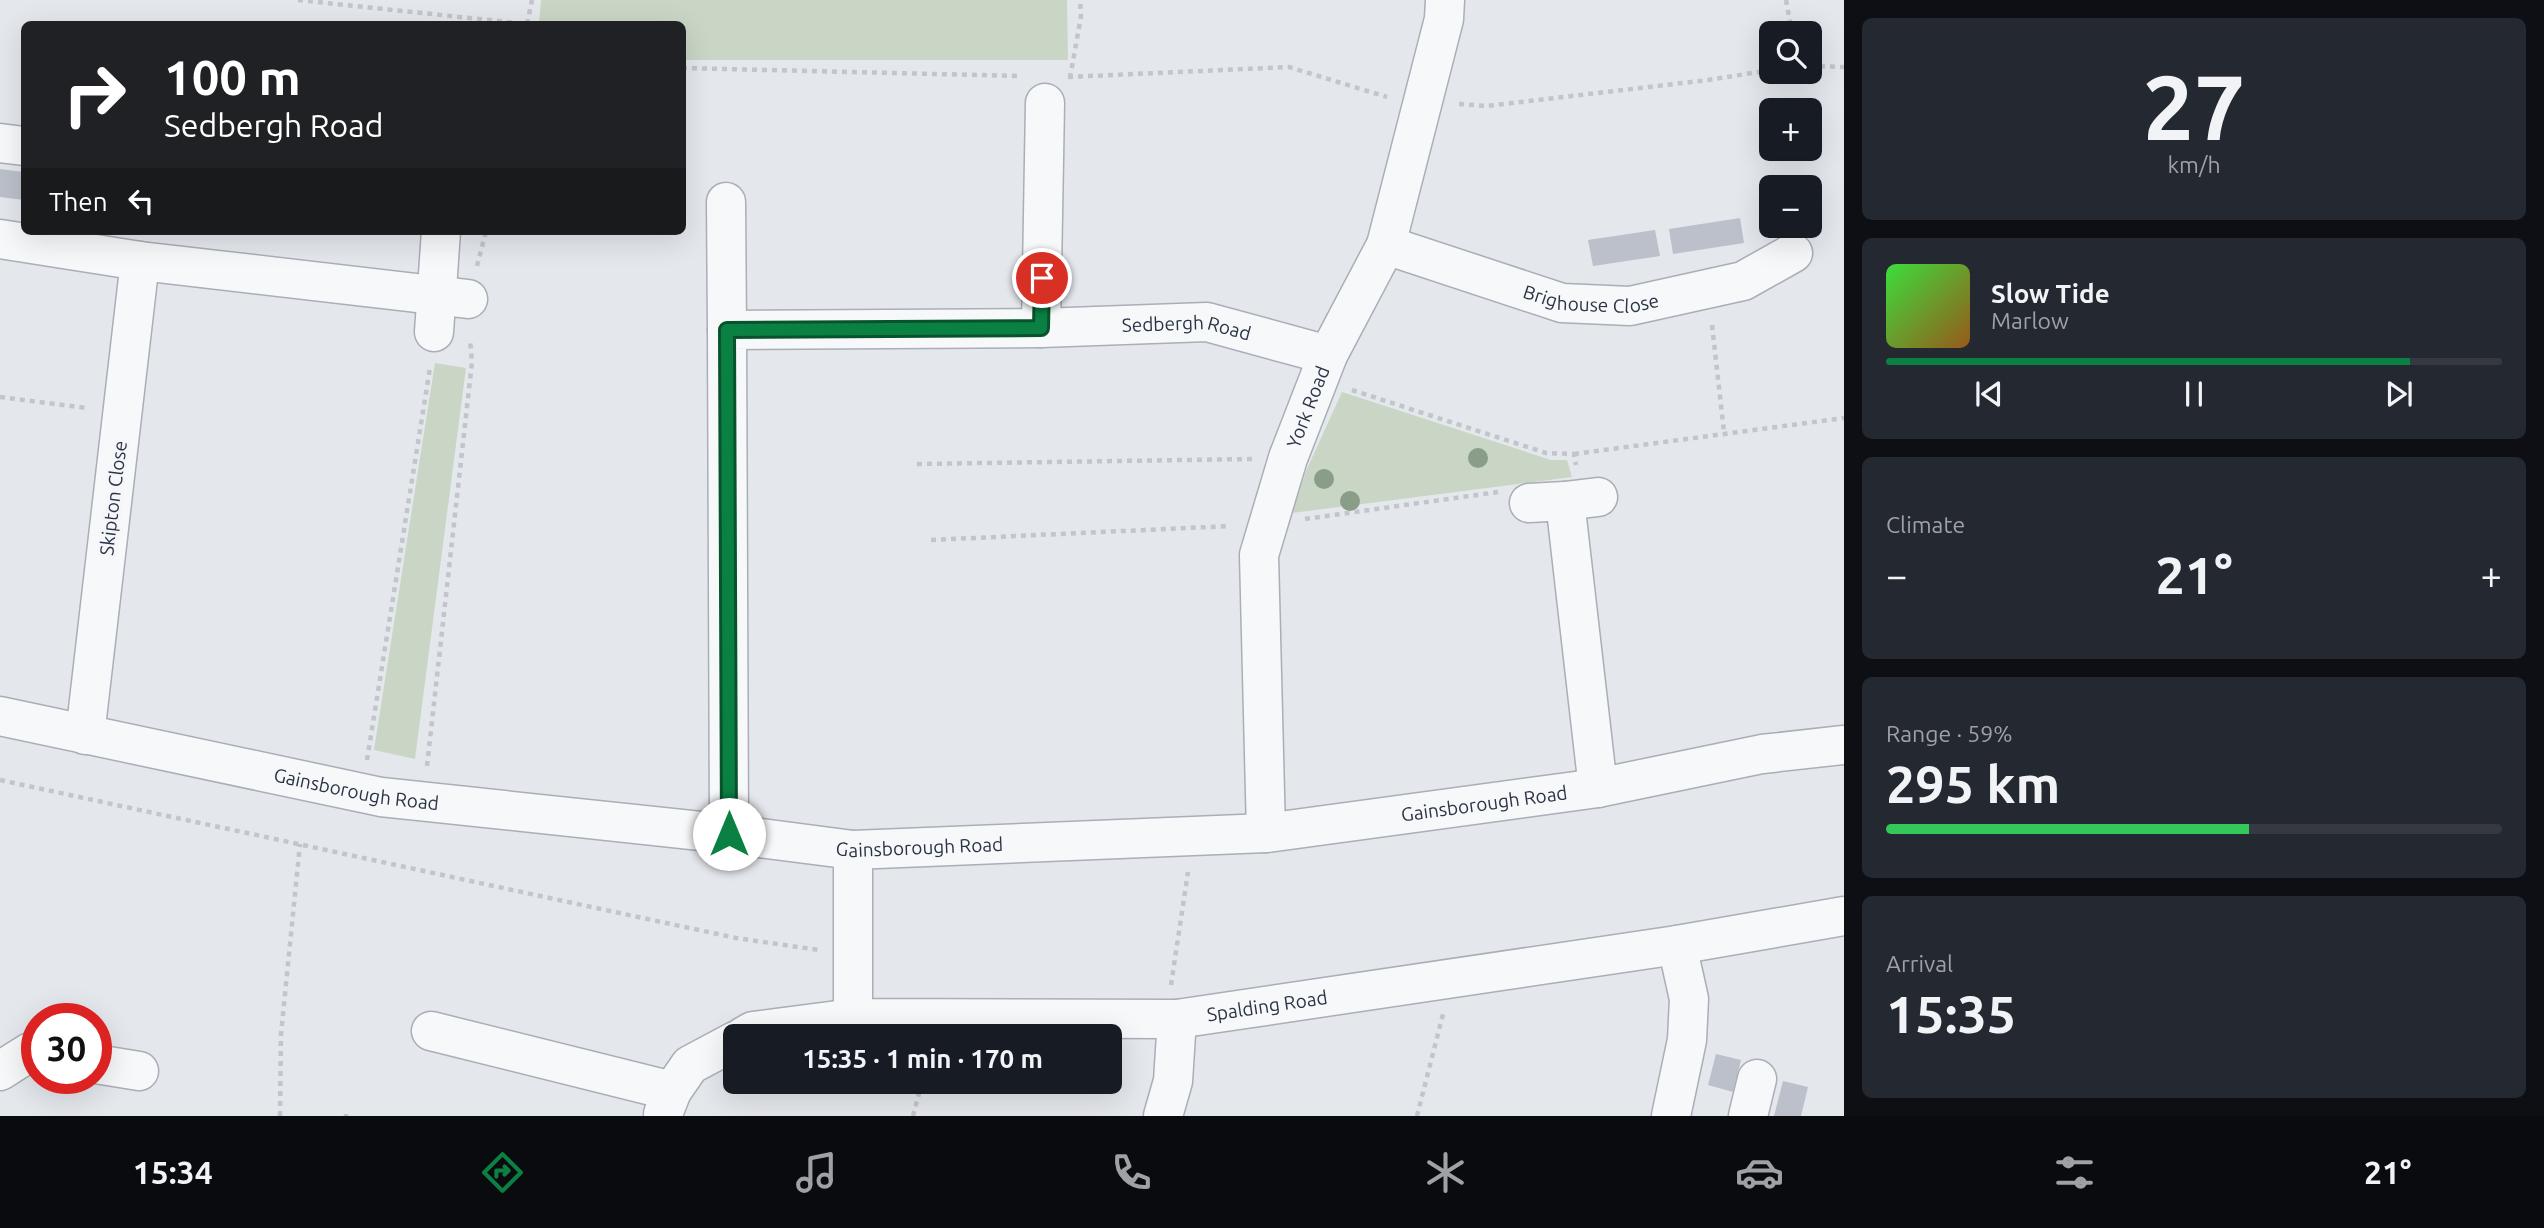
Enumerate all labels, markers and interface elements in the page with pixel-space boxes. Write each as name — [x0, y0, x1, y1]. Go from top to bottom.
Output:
map controls — [1759, 21, 1822, 238]
button: search — [1759, 21, 1822, 84]
icon: right — [49, 49, 140, 140]
text: 100 m — [164, 49, 301, 104]
text: 27 — [2143, 55, 2245, 157]
button: + — [1759, 98, 1822, 161]
text: Sedbergh Road — [164, 107, 383, 143]
text: km/h — [2167, 152, 2221, 177]
button: − — [1759, 175, 1822, 238]
icon: left — [122, 182, 160, 220]
text: Then — [49, 187, 108, 216]
pin — [1012, 248, 1072, 308]
icon: arrive — [1023, 259, 1061, 297]
text: Slow Tide — [1991, 279, 2110, 308]
street label: Brighouse Close — [1521, 280, 1661, 317]
text: Marlow — [1991, 308, 2069, 333]
street label: Sedbergh Road — [1121, 311, 1253, 344]
street label: York Road — [1282, 363, 1334, 451]
icon: previous — [1970, 375, 2008, 413]
icon: pause — [2175, 375, 2213, 413]
icon: next — [2380, 375, 2418, 413]
street label: Skipton Close — [95, 439, 131, 557]
text: Climate — [1886, 512, 1965, 537]
text: 21° — [2155, 546, 2233, 604]
text: − — [1886, 554, 1907, 596]
text: + — [2481, 554, 2502, 596]
text: Range · 59% — [1886, 721, 2013, 746]
text: 295 km — [1886, 755, 2060, 813]
street label: Gainsborough Road — [272, 764, 440, 814]
street label: Gainsborough Road — [1400, 781, 1569, 826]
position arrow — [692, 797, 766, 871]
street label: Gainsborough Road — [834, 833, 1004, 861]
text: Arrival — [1886, 951, 1953, 976]
text: 15:35 — [1886, 985, 2016, 1043]
street label: Spalding Road — [1205, 986, 1329, 1025]
speed limit sign: 30 — [21, 1003, 112, 1094]
text: 15:35 · 1 min · 170 m — [802, 1044, 1043, 1073]
icon: directions — [478, 1148, 527, 1197]
icon: music — [792, 1148, 841, 1197]
icon: phone — [1107, 1148, 1156, 1197]
icon: climate — [1421, 1148, 1470, 1197]
icon: car — [1735, 1148, 1784, 1197]
icon: filters — [2050, 1148, 2099, 1197]
text: 15:34 — [133, 1154, 213, 1190]
text: 21° — [2364, 1154, 2411, 1190]

